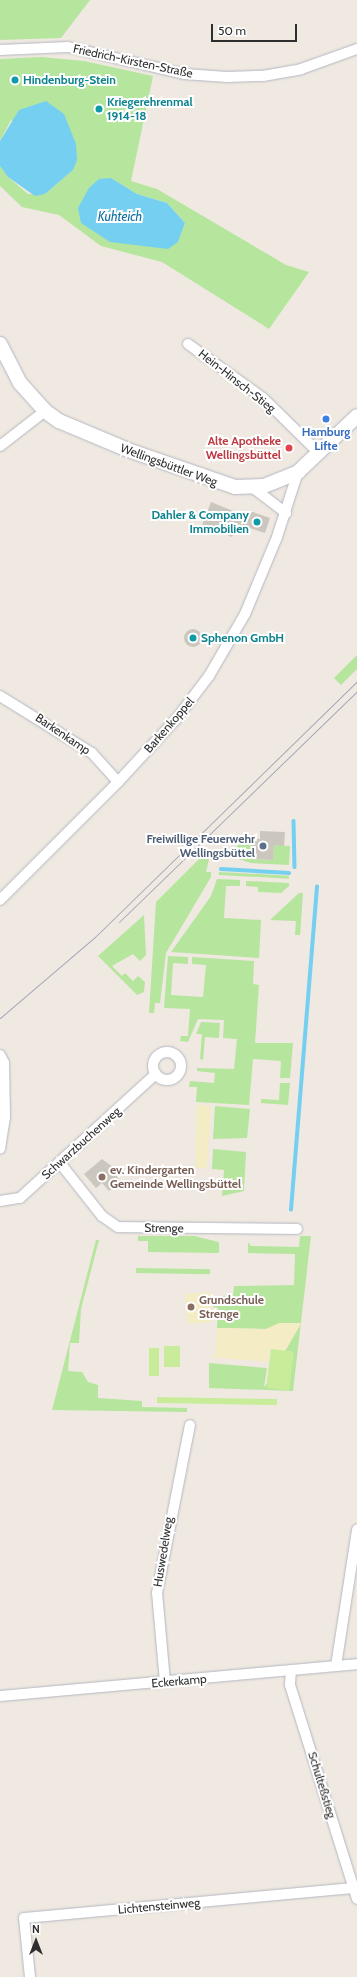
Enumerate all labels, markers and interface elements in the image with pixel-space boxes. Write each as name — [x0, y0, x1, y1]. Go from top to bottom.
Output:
scale bar — [213, 16, 299, 42]
text: 50 m — [218, 23, 246, 38]
street label: Friedrich-Kirsten-Straße — [72, 41, 194, 81]
place label: Hindenburg-Stein — [23, 73, 116, 87]
marker: Hindenburg-Stein — [10, 75, 20, 85]
place label: Kriegerehrenmal 1914-18 — [107, 95, 193, 123]
marker: Kriegerehrenmal 1914-18 — [94, 104, 104, 114]
water label: Kuhteich — [98, 208, 142, 224]
street label: Hein-Hinsch-Stieg — [196, 346, 278, 416]
marker: Hamburg Lifte — [321, 414, 331, 424]
place label: Hamburg Lifte — [302, 425, 350, 453]
place label: Alte Apotheke Wellingsbüttel — [206, 434, 281, 462]
street label: Wellingsbüttler Weg — [118, 441, 220, 489]
marker: Alte Apotheke Wellingsbüttel — [284, 443, 294, 453]
place label: Dahler & Company Immobilien — [152, 508, 249, 536]
marker: Dahler & Company Immobilien — [252, 517, 262, 527]
place label: Sphenon GmbH — [201, 631, 284, 645]
marker: Sphenon GmbH — [188, 633, 198, 643]
street label: Barkenkoppel — [141, 694, 197, 756]
street label: Barkenkamp — [33, 710, 93, 758]
place label: Freiwillige Feuerwehr Wellingsbüttel — [146, 832, 255, 860]
marker: Freiwillige Feuerwehr Wellingsbüttel — [258, 841, 268, 851]
street label: Schwarzbuchenweg — [39, 1104, 123, 1182]
place label: ev. Kindergarten Gemeinde Wellingsbüttel — [110, 1163, 241, 1191]
marker: ev. Kindergarten Gemeinde Wellingsbüttel — [97, 1172, 107, 1182]
street label: Strenge — [144, 1220, 184, 1236]
place label: Grundschule Strenge — [199, 1293, 264, 1321]
marker: Grundschule Strenge — [186, 1302, 196, 1312]
street label: Huswedelweg — [150, 1516, 176, 1588]
street label: Eckerkamp — [151, 1671, 207, 1691]
street label: Schulteßstieg — [305, 1750, 339, 1820]
street label: Lichtensteinweg — [117, 1895, 201, 1917]
north arrow — [16, 1921, 56, 1961]
text: N — [32, 1922, 40, 1936]

